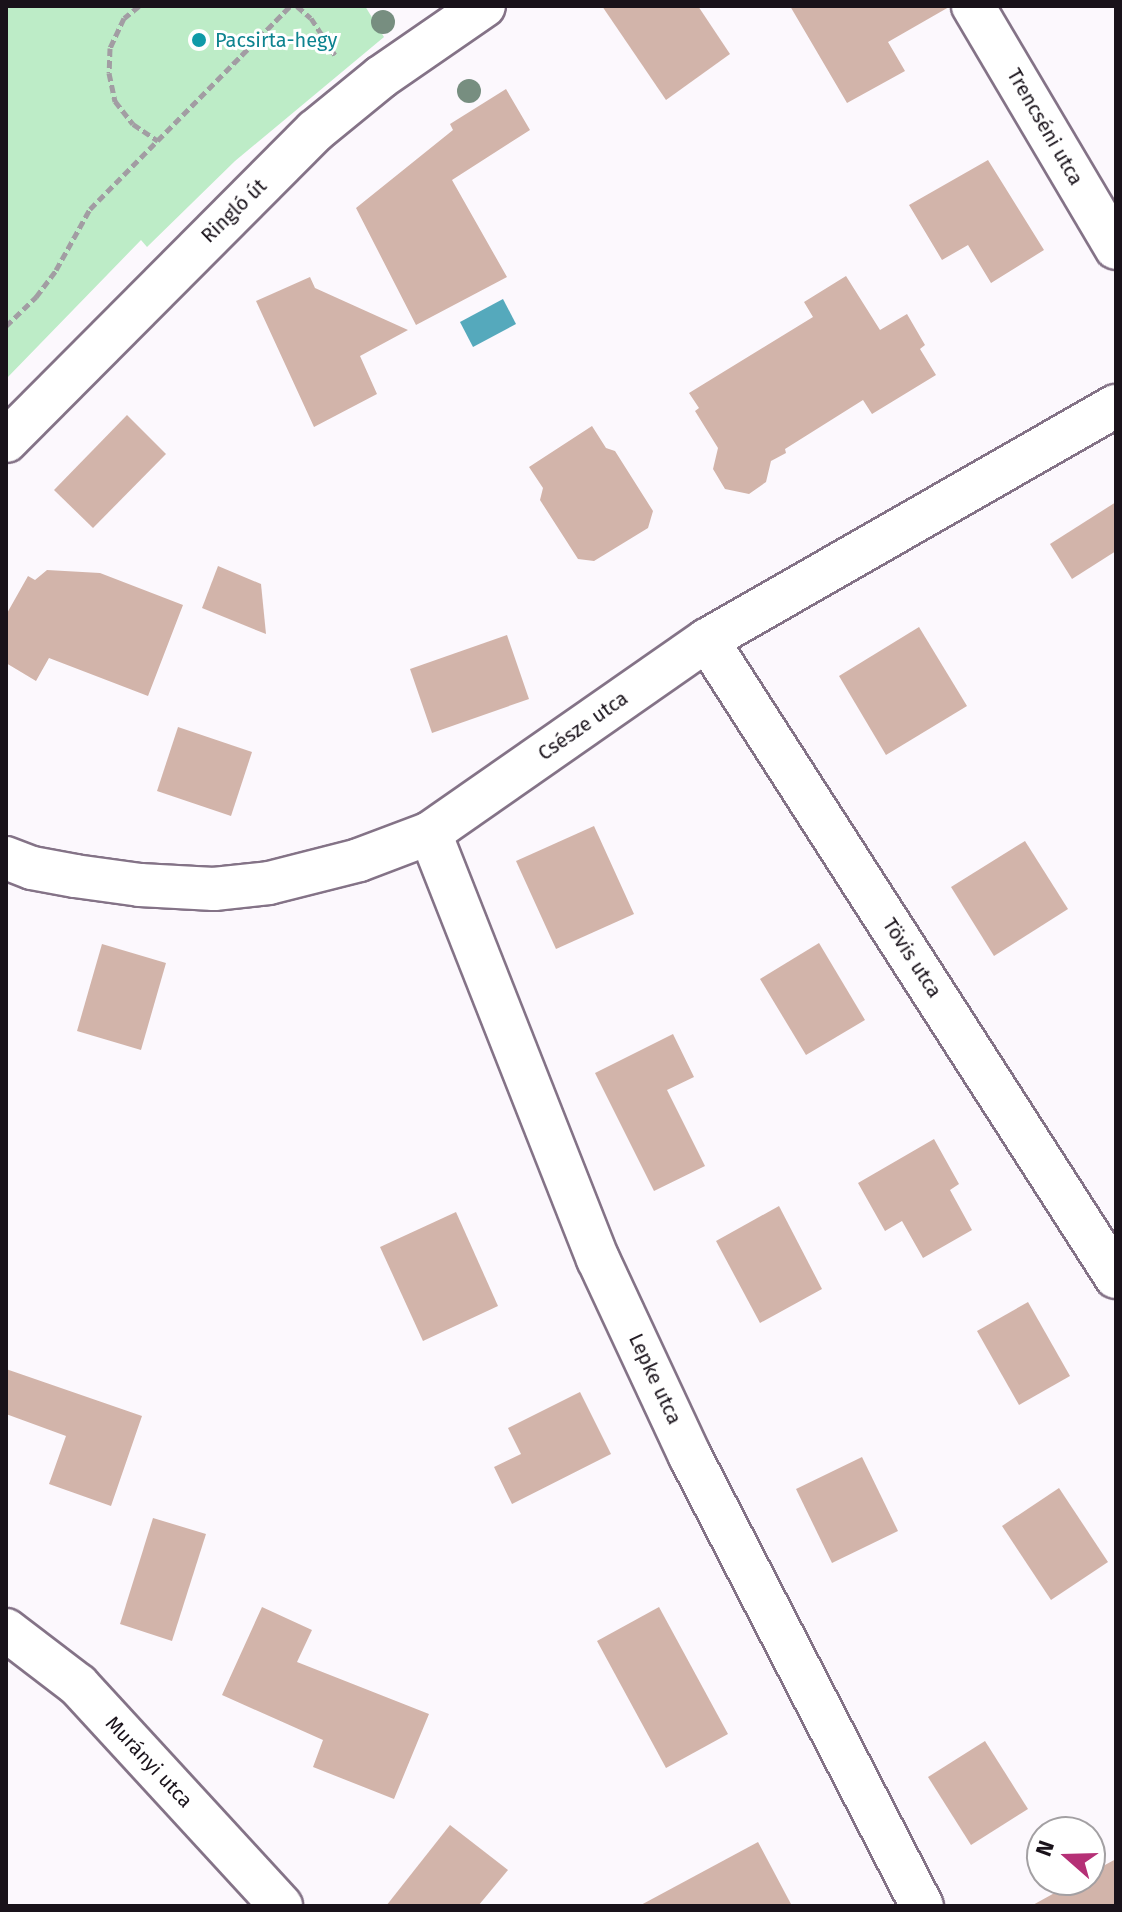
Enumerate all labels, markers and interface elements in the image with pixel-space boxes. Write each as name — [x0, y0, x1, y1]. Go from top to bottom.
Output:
place label: Pacsirta-hegy — [215, 28, 337, 52]
marker: Pacsirta-hegy — [190, 31, 208, 49]
street label: Trencséni utca — [1002, 64, 1088, 190]
street label: Ringló út — [196, 174, 272, 248]
street label: Csésze utca — [533, 686, 633, 766]
street label: Tövis utca — [877, 914, 947, 1002]
street label: Lepke utca — [624, 1330, 686, 1428]
street label: Murányi utca — [101, 1711, 197, 1813]
north arrow — [1026, 1816, 1106, 1896]
text: N — [1030, 1837, 1060, 1860]

